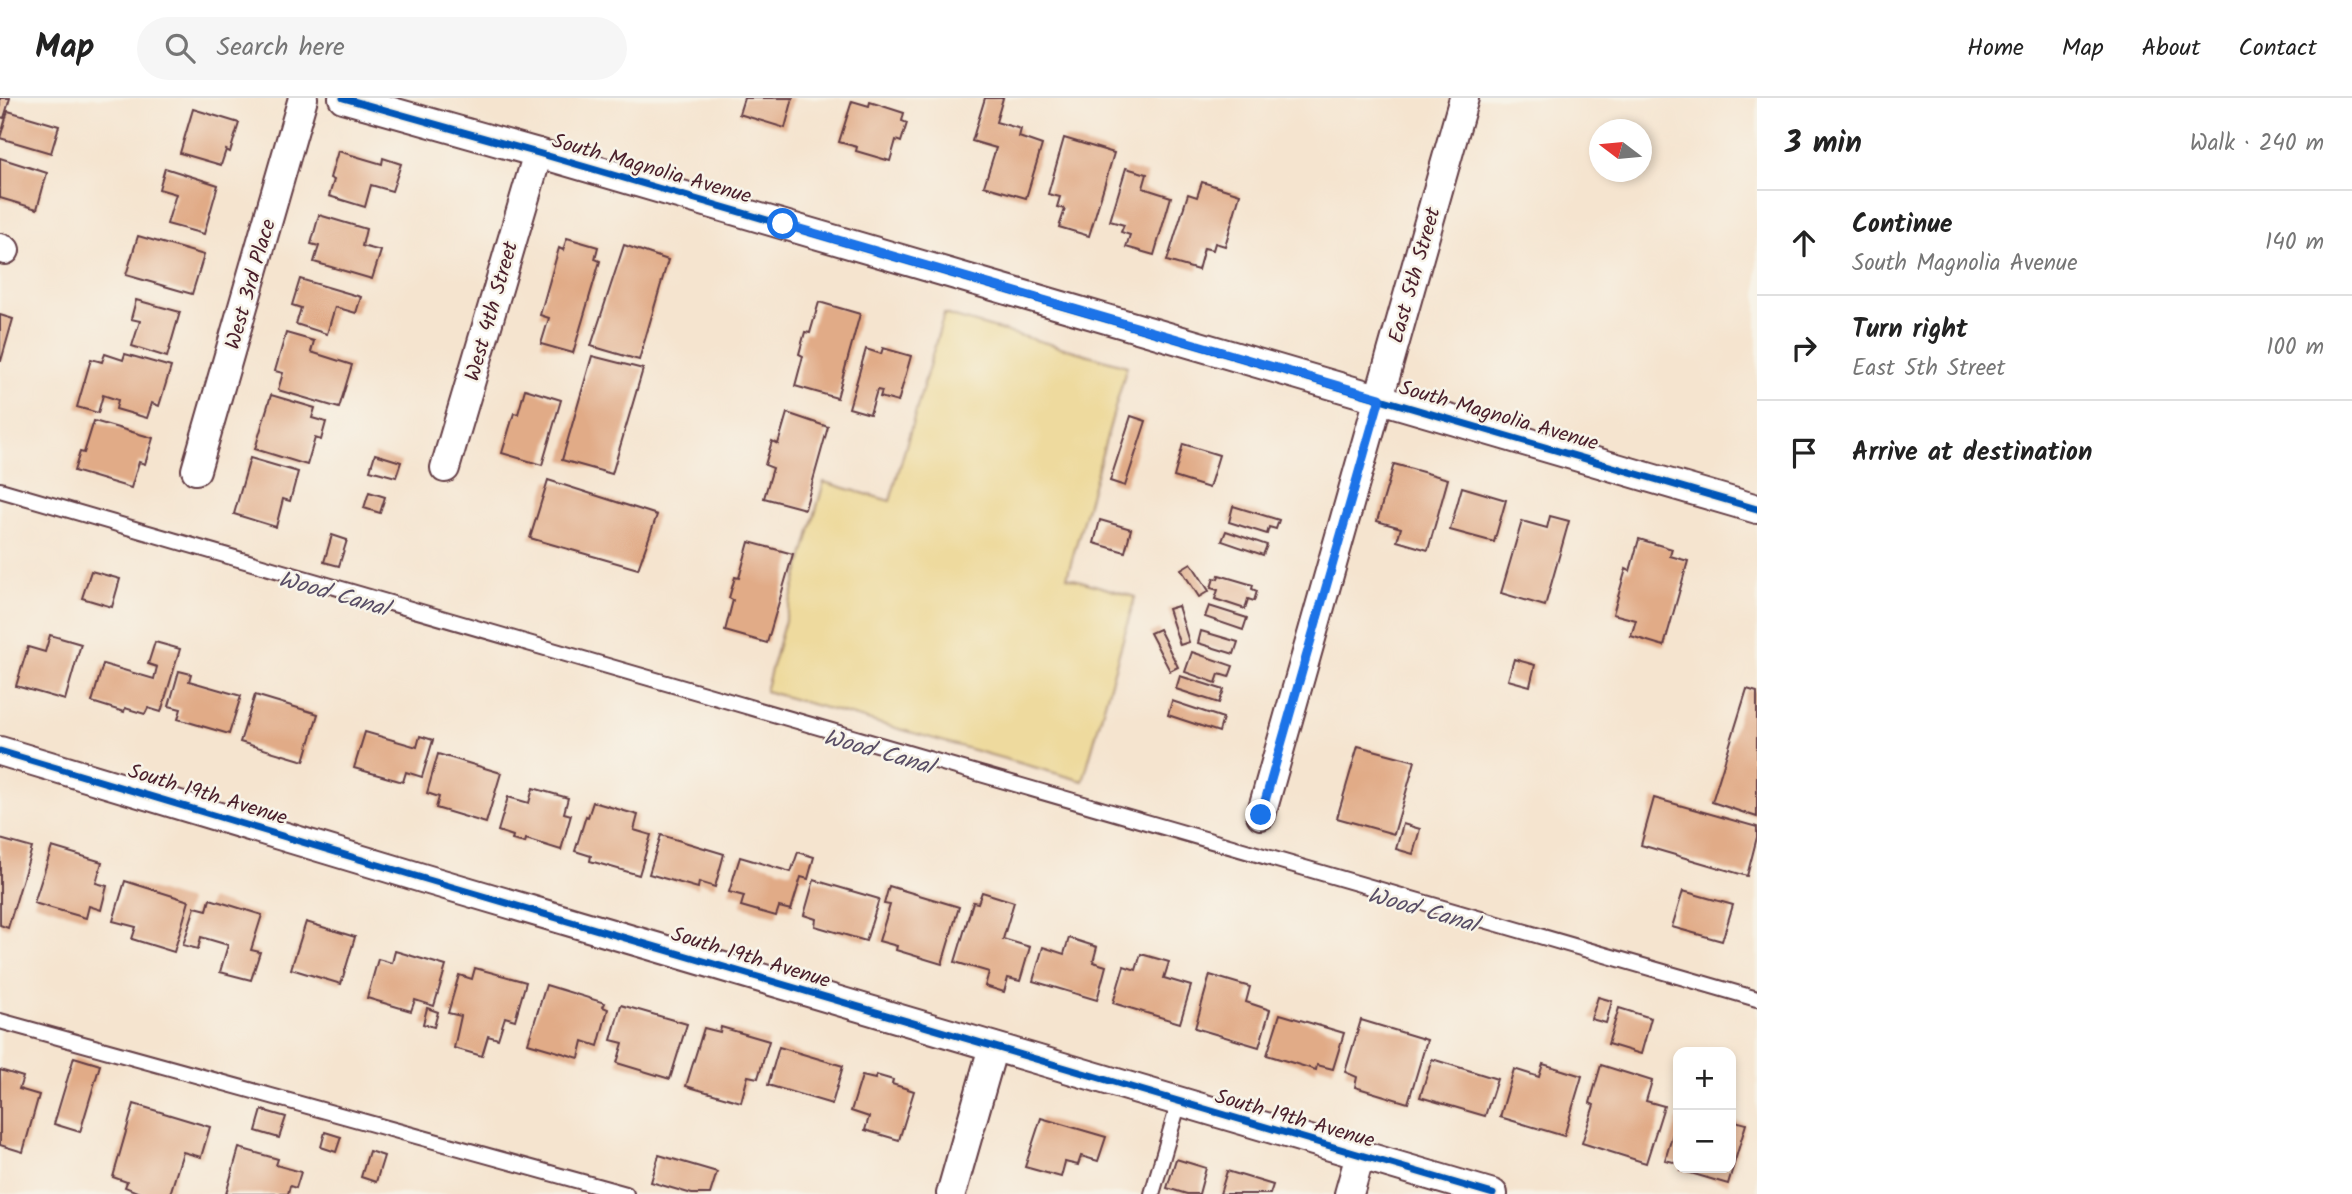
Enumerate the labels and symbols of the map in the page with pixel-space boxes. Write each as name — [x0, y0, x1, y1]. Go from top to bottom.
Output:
north arrow — [1589, 119, 1652, 182]
street label: South Magnolia Avenue — [548, 125, 756, 214]
street label: East 5th Street — [1380, 203, 1451, 347]
route start — [767, 208, 798, 239]
street label: West 3rd Place — [217, 215, 286, 354]
street label: West 4th Street — [457, 237, 528, 385]
street label: South Magnolia Avenue — [1395, 372, 1603, 461]
water label: Wood Canal — [274, 562, 397, 629]
water label: Wood Canal — [819, 720, 942, 787]
street label: South 19th Avenue — [124, 756, 292, 835]
route end — [1245, 799, 1276, 830]
water label: Wood Canal — [1363, 878, 1486, 945]
street label: South 19th Avenue — [667, 919, 835, 998]
street label: South 19th Avenue — [1211, 1081, 1379, 1158]

